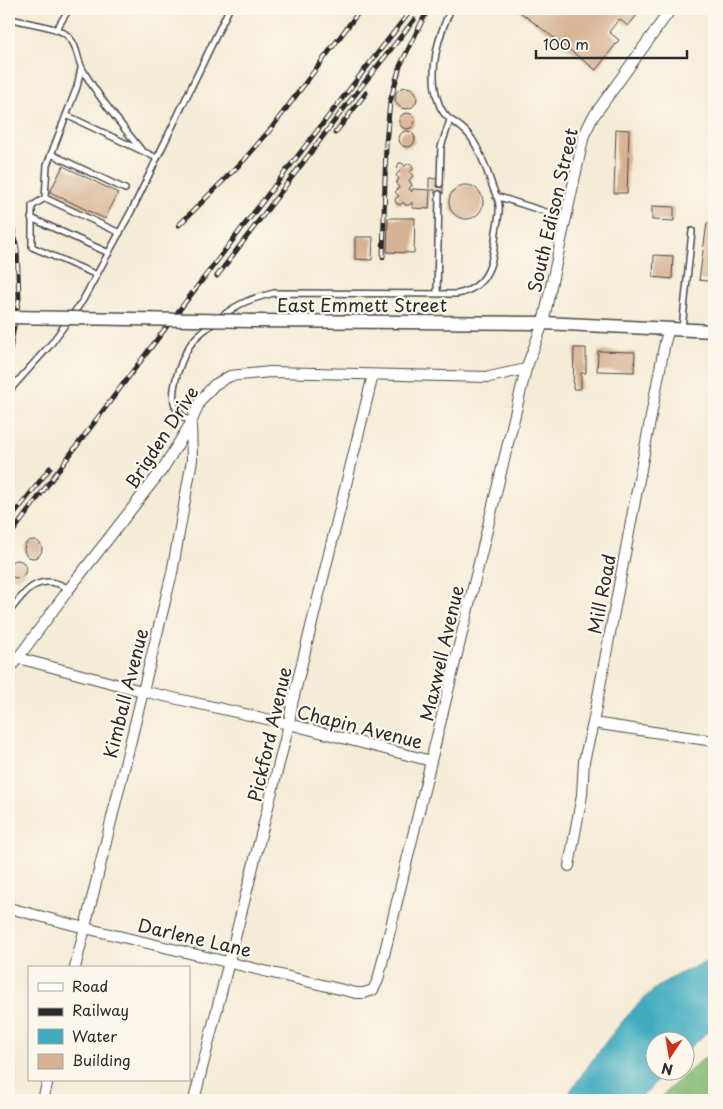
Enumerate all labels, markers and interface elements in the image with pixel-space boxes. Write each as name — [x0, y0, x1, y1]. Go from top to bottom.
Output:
scale bar — [536, 28, 687, 60]
text: 100 m — [543, 32, 589, 55]
street label: South Edison Street — [520, 125, 584, 295]
street label: East Emmett Street — [277, 291, 447, 318]
street label: Brigden Drive — [118, 380, 204, 494]
street label: Mill Road — [580, 552, 622, 636]
street label: Maxwell Avenue — [412, 582, 470, 723]
street label: Kimball Avenue — [96, 625, 154, 761]
street label: Pickford Avenue — [240, 664, 298, 804]
street label: Chapin Avenue — [294, 697, 426, 755]
street label: Darlene Lane — [136, 911, 254, 963]
legend — [28, 966, 190, 1082]
text: Road — [72, 974, 108, 997]
text: Railway — [72, 998, 129, 1021]
text: Water — [72, 1024, 117, 1047]
north arrow — [646, 1032, 696, 1082]
text: Building — [72, 1048, 131, 1071]
text: N — [660, 1058, 675, 1081]

